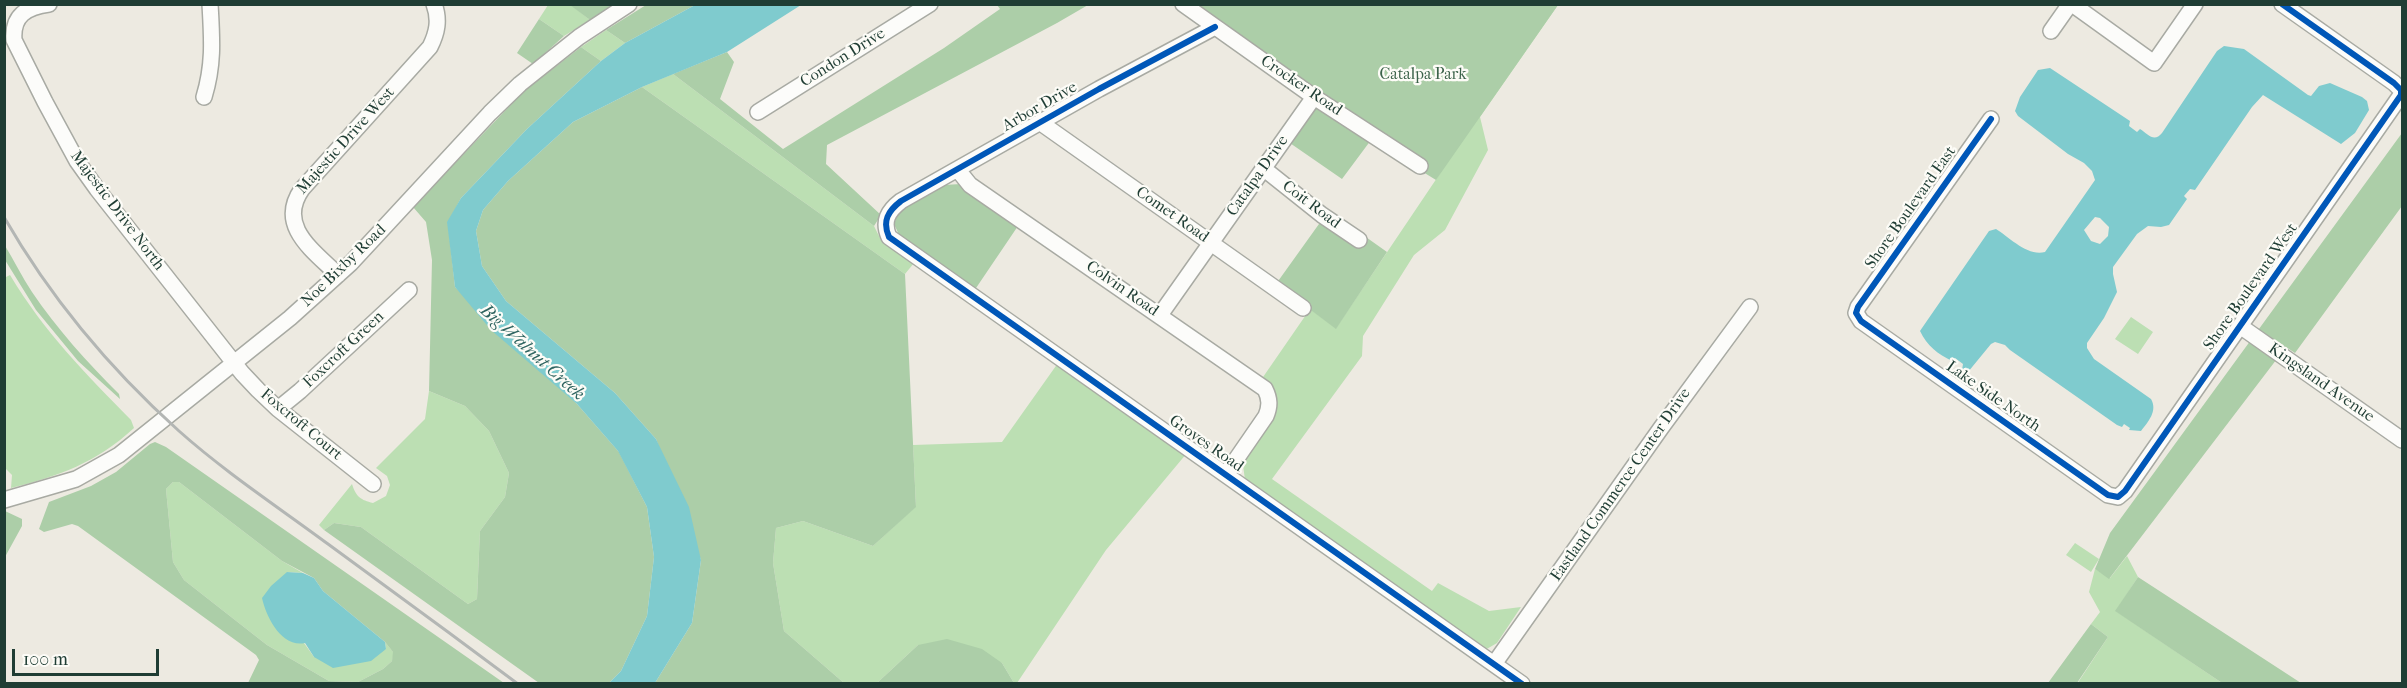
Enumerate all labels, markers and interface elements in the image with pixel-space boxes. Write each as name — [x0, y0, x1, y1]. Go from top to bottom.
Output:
street label: Condon Drive — [797, 24, 889, 92]
street label: Crocker Road — [1257, 52, 1345, 120]
park label: Catalpa Park — [1379, 65, 1467, 85]
street label: Arbor Drive — [999, 78, 1081, 136]
street label: Majestic Drive West — [293, 84, 399, 198]
street label: Catalpa Drive — [1223, 132, 1293, 220]
street label: Shore Boulevard East — [1861, 143, 1961, 273]
street label: Majestic Drive North — [66, 147, 168, 275]
street label: Coit Road — [1278, 177, 1344, 233]
street label: Comet Road — [1132, 183, 1212, 247]
street label: Shore Boulevard West — [2200, 220, 2302, 354]
street label: Noe Bixby Road — [298, 221, 390, 311]
street label: Colvin Road — [1082, 257, 1162, 321]
water label: Big Walnut Creek — [475, 300, 589, 406]
street label: Foxcroft Green — [300, 308, 388, 392]
street label: Kingsland Avenue — [2264, 339, 2378, 427]
street label: Lake Side North — [1942, 357, 2044, 437]
street label: Foxcroft Court — [256, 385, 346, 465]
street label: Eastland Commerce Center Drive — [1547, 385, 1695, 585]
street label: Groves Road — [1165, 411, 1247, 477]
scale bar — [15, 637, 162, 675]
text: 100 m — [23, 649, 68, 670]

